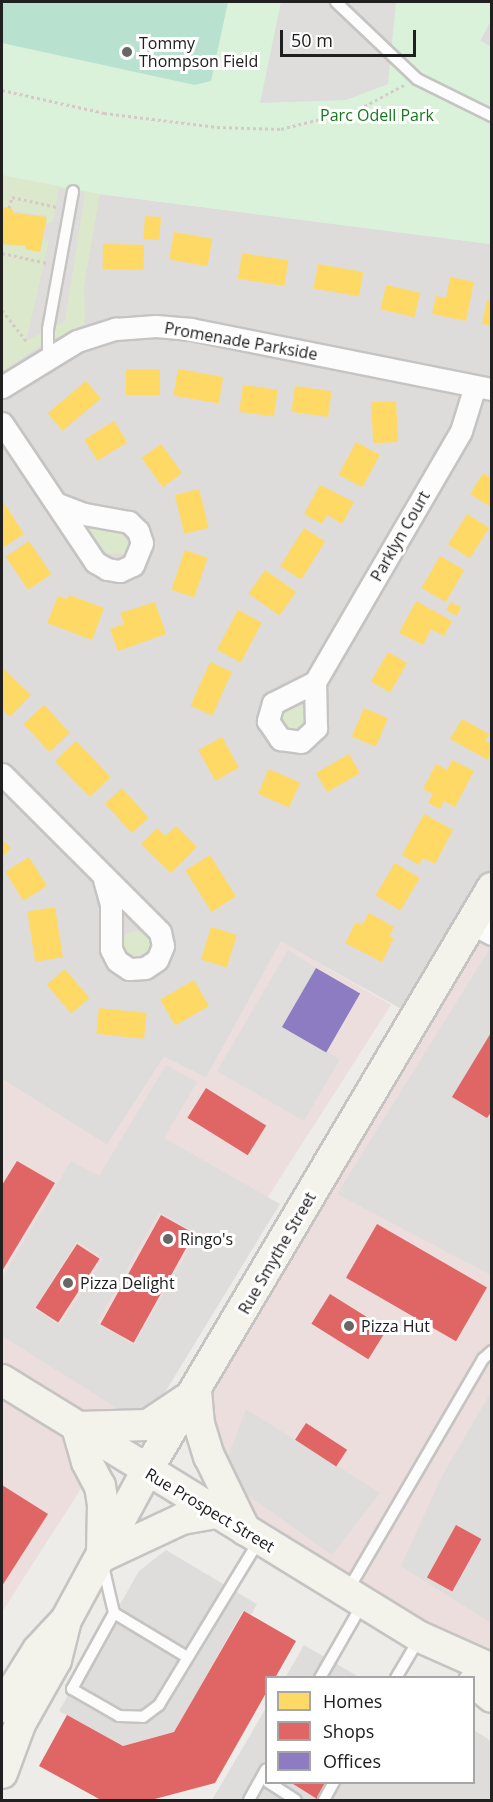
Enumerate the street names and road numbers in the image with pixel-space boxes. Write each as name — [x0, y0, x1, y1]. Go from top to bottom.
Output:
street label: Promenade Parkside — [163, 318, 319, 364]
street label: Parklyn Court — [366, 487, 434, 585]
street label: Rue Smythe Street — [234, 1189, 320, 1317]
street label: Rue Prospect Street — [142, 1464, 278, 1556]

